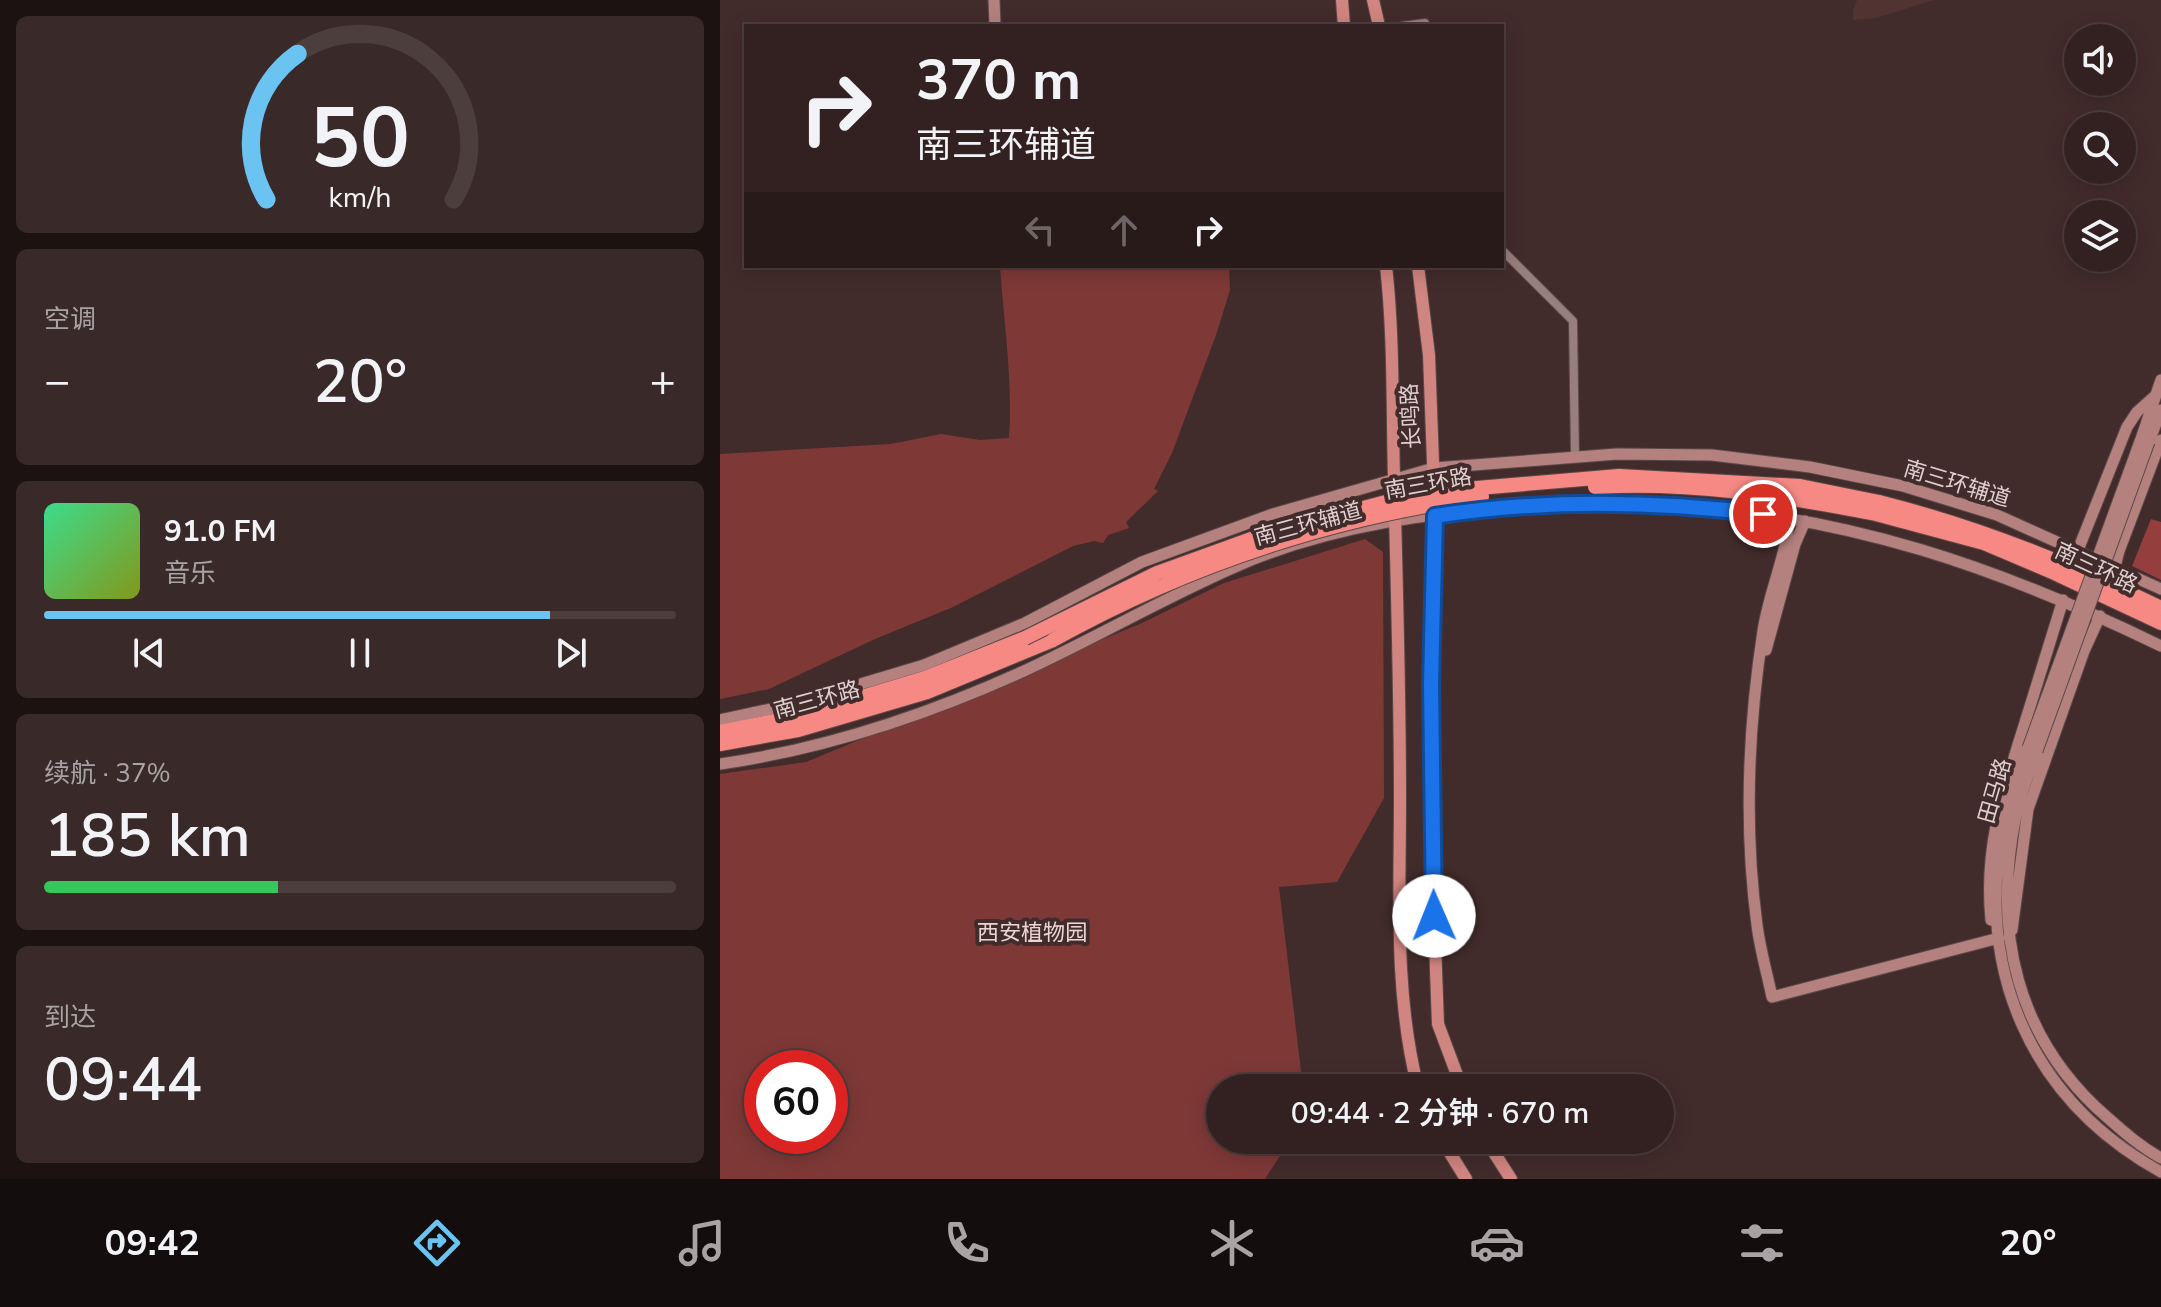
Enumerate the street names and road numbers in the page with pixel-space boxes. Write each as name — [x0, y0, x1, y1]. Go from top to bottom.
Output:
street label: 长鸣路 — [1394, 382, 1428, 450]
street label: 南三环辅道 — [1900, 454, 2014, 514]
street label: 南三环路 — [1382, 462, 1474, 506]
street label: 南三环辅道 — [1251, 495, 1365, 553]
street label: 南三环路 — [2050, 536, 2142, 600]
street label: 南三环路 — [771, 674, 863, 726]
street label: 田马路 — [1971, 755, 2019, 827]

